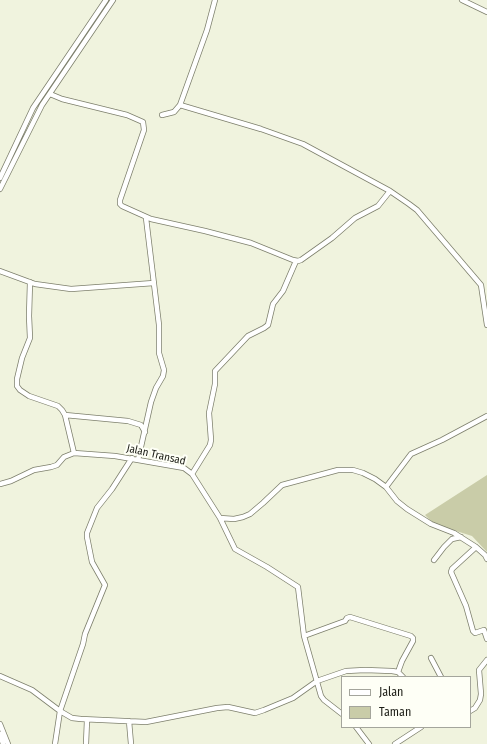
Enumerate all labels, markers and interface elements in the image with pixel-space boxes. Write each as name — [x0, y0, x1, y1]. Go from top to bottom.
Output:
street label: Jalan Transad — [125, 442, 187, 468]
legend — [341, 676, 471, 728]
text: Jalan — [379, 685, 403, 699]
text: Taman — [379, 705, 411, 719]

